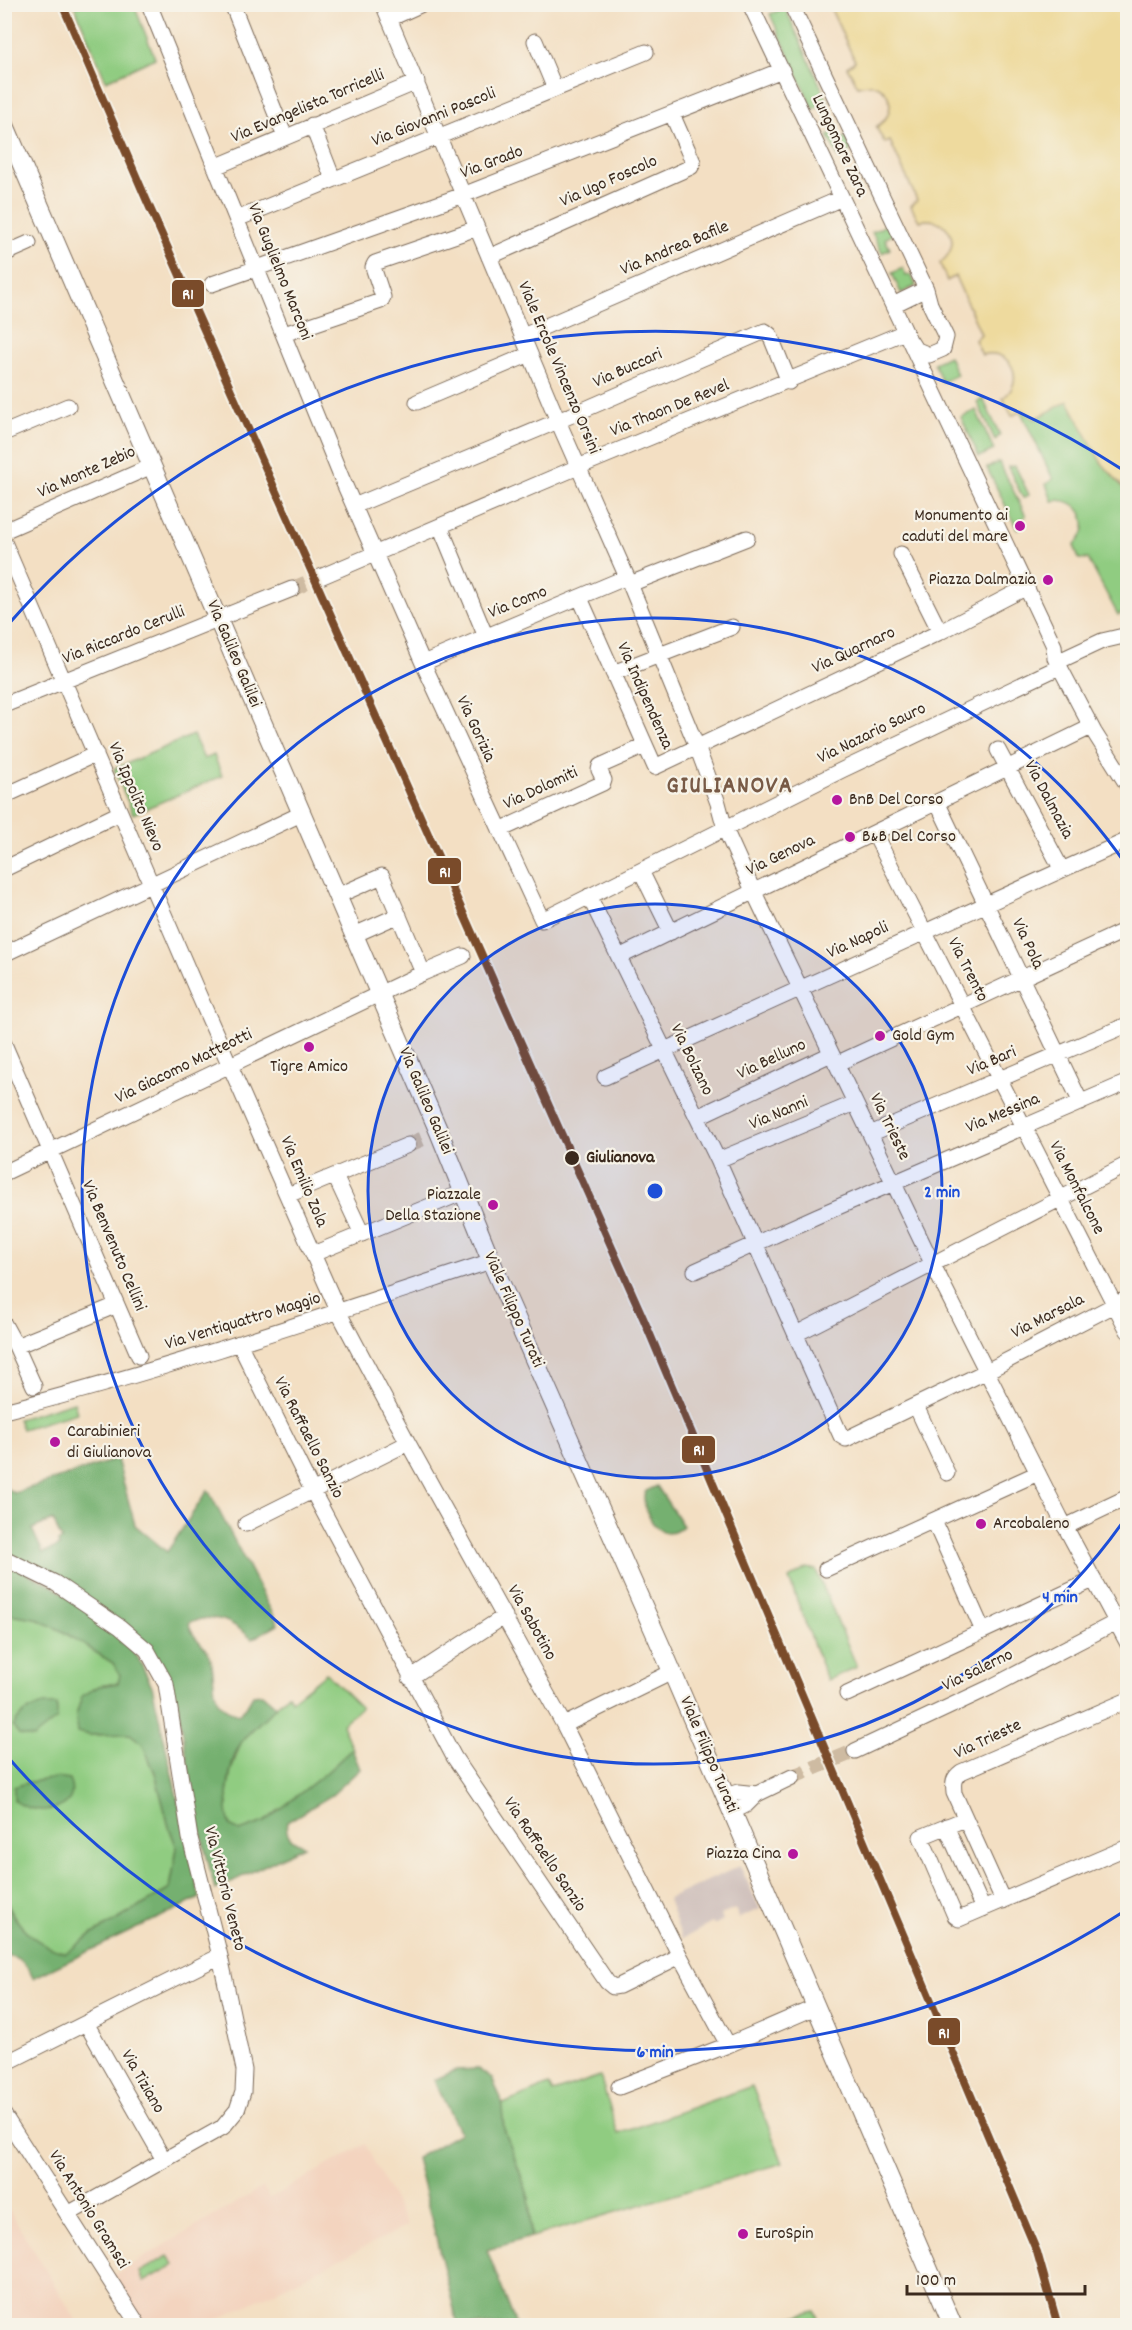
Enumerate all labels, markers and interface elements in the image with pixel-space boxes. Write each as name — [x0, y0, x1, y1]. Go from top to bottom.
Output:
street label: Via Evangelista Torricelli — [227, 63, 389, 151]
street label: Via Giovanni Pascoli — [368, 82, 500, 154]
street label: Lungomare Zara — [804, 91, 874, 202]
street label: Via Grado — [457, 140, 527, 186]
street label: Via Ugo Foscolo — [556, 149, 662, 215]
street label: Via Guglielmo Marconi — [240, 200, 318, 344]
street label: Via Andrea Bafile — [617, 215, 733, 283]
street label: Viale Ercole Vincenzo Orsini — [510, 278, 606, 458]
line badge: R1 — [171, 279, 205, 308]
text: R1 — [182, 284, 194, 307]
street label: Via Buccari — [589, 343, 667, 395]
street label: Via Thaon De Revel — [607, 373, 734, 444]
street label: Via Monte Zebio — [34, 440, 140, 506]
place label: Monumento ai caduti del mare — [902, 504, 1008, 550]
marker: Monumento ai caduti del mare — [1013, 519, 1027, 533]
place label: Piazza Dalmazia — [928, 568, 1037, 593]
marker: Piazza Dalmazia — [1041, 573, 1055, 587]
street label: Via Como — [485, 580, 551, 626]
street label: Via Galileo Galilei — [199, 596, 267, 712]
street label: Via Riccardo Cerulli — [59, 600, 189, 672]
street label: Via Quarnaro — [808, 621, 900, 681]
street label: Via Indipendenza — [609, 639, 679, 754]
street label: Via Gorizia — [449, 692, 501, 767]
street label: Via Nazario Sauro — [813, 697, 931, 771]
street label: Via Ippolito Nievo — [101, 738, 169, 856]
street label: Via Dalmazia — [1017, 756, 1079, 844]
street label: Via Dolomiti — [500, 761, 582, 817]
district label: GIULIANOVA — [667, 770, 793, 804]
place label: BnB Del Corso — [849, 788, 943, 813]
marker: BnB Del Corso — [830, 793, 844, 807]
place label: B&B Del Corso — [862, 825, 956, 850]
street label: Via Genova — [742, 828, 820, 883]
marker: B&B Del Corso — [843, 830, 857, 844]
line badge: R1 — [427, 857, 462, 885]
text: R1 — [439, 862, 451, 885]
street label: Via Pola — [1004, 915, 1050, 974]
street label: Via Napoli — [823, 916, 893, 966]
street label: Via Trento — [940, 933, 994, 1007]
street label: Via Bolzano — [663, 1020, 719, 1100]
street label: Via Giacomo Matteotti — [111, 1023, 257, 1111]
place label: Gold Gym — [892, 1024, 955, 1049]
marker: Gold Gym — [873, 1029, 887, 1043]
street label: Via Belluno — [733, 1033, 811, 1087]
marker: Tigre Amico — [302, 1040, 316, 1054]
street label: Via Bari — [963, 1040, 1021, 1084]
street label: Via Galileo Galilei — [391, 1043, 459, 1159]
place label: Tigre Amico — [270, 1055, 348, 1080]
street label: Via Messina — [962, 1087, 1044, 1141]
street label: Via Trieste — [862, 1089, 916, 1165]
street label: Via Nanni — [746, 1090, 812, 1138]
street label: Via Emilio Zola — [273, 1133, 334, 1232]
street label: Via Monfalcone — [1042, 1137, 1110, 1239]
place label: Giulianova — [586, 1146, 655, 1171]
marker: Giulianova — [563, 1149, 581, 1167]
street label: Via Benvenuto Cellini — [74, 1177, 152, 1315]
centre of rings — [645, 1181, 665, 1201]
text: 2 min — [924, 1181, 960, 1206]
place label: Piazzale Della Stazione — [385, 1183, 481, 1229]
marker: Piazzale Della Stazione — [486, 1198, 500, 1212]
street label: Viale Filippo Turati — [476, 1248, 550, 1372]
street label: Via Ventiquattro Maggio — [162, 1286, 324, 1358]
street label: Via Marsala — [1007, 1288, 1089, 1346]
street label: Via Raffaello Sanzio — [266, 1373, 350, 1503]
place label: Carabinieri di Giulianova — [67, 1420, 152, 1466]
marker: Carabinieri di Giulianova — [48, 1435, 62, 1449]
line badge: R1 — [681, 1435, 716, 1464]
text: R1 — [693, 1440, 705, 1463]
place label: Arcobaleno — [993, 1512, 1070, 1537]
marker: Arcobaleno — [974, 1517, 988, 1531]
street label: Via Sabotino — [500, 1581, 562, 1665]
text: 4 min — [1042, 1586, 1078, 1611]
street label: Via Salerno — [938, 1643, 1018, 1699]
street label: Viale Filippo Turati — [672, 1693, 744, 1817]
street label: Via Trieste — [950, 1713, 1026, 1766]
street label: Via Raffaello Sanzio — [496, 1793, 592, 1917]
street label: Via Vittorio Veneto — [196, 1824, 252, 1954]
place label: Piazza Cina — [706, 1842, 782, 1867]
marker: Piazza Cina — [786, 1847, 800, 1861]
line badge: R1 — [927, 2017, 961, 2046]
text: R1 — [938, 2023, 950, 2046]
text: 6 min — [637, 2041, 673, 2066]
street label: Via Tiziano — [114, 2045, 170, 2119]
street label: Via Antonio Gramsci — [41, 2146, 135, 2274]
place label: EuroSpin — [755, 2222, 813, 2247]
marker: EuroSpin — [736, 2227, 750, 2241]
scale bar — [907, 2258, 1086, 2296]
text: 100 m — [916, 2269, 956, 2294]

